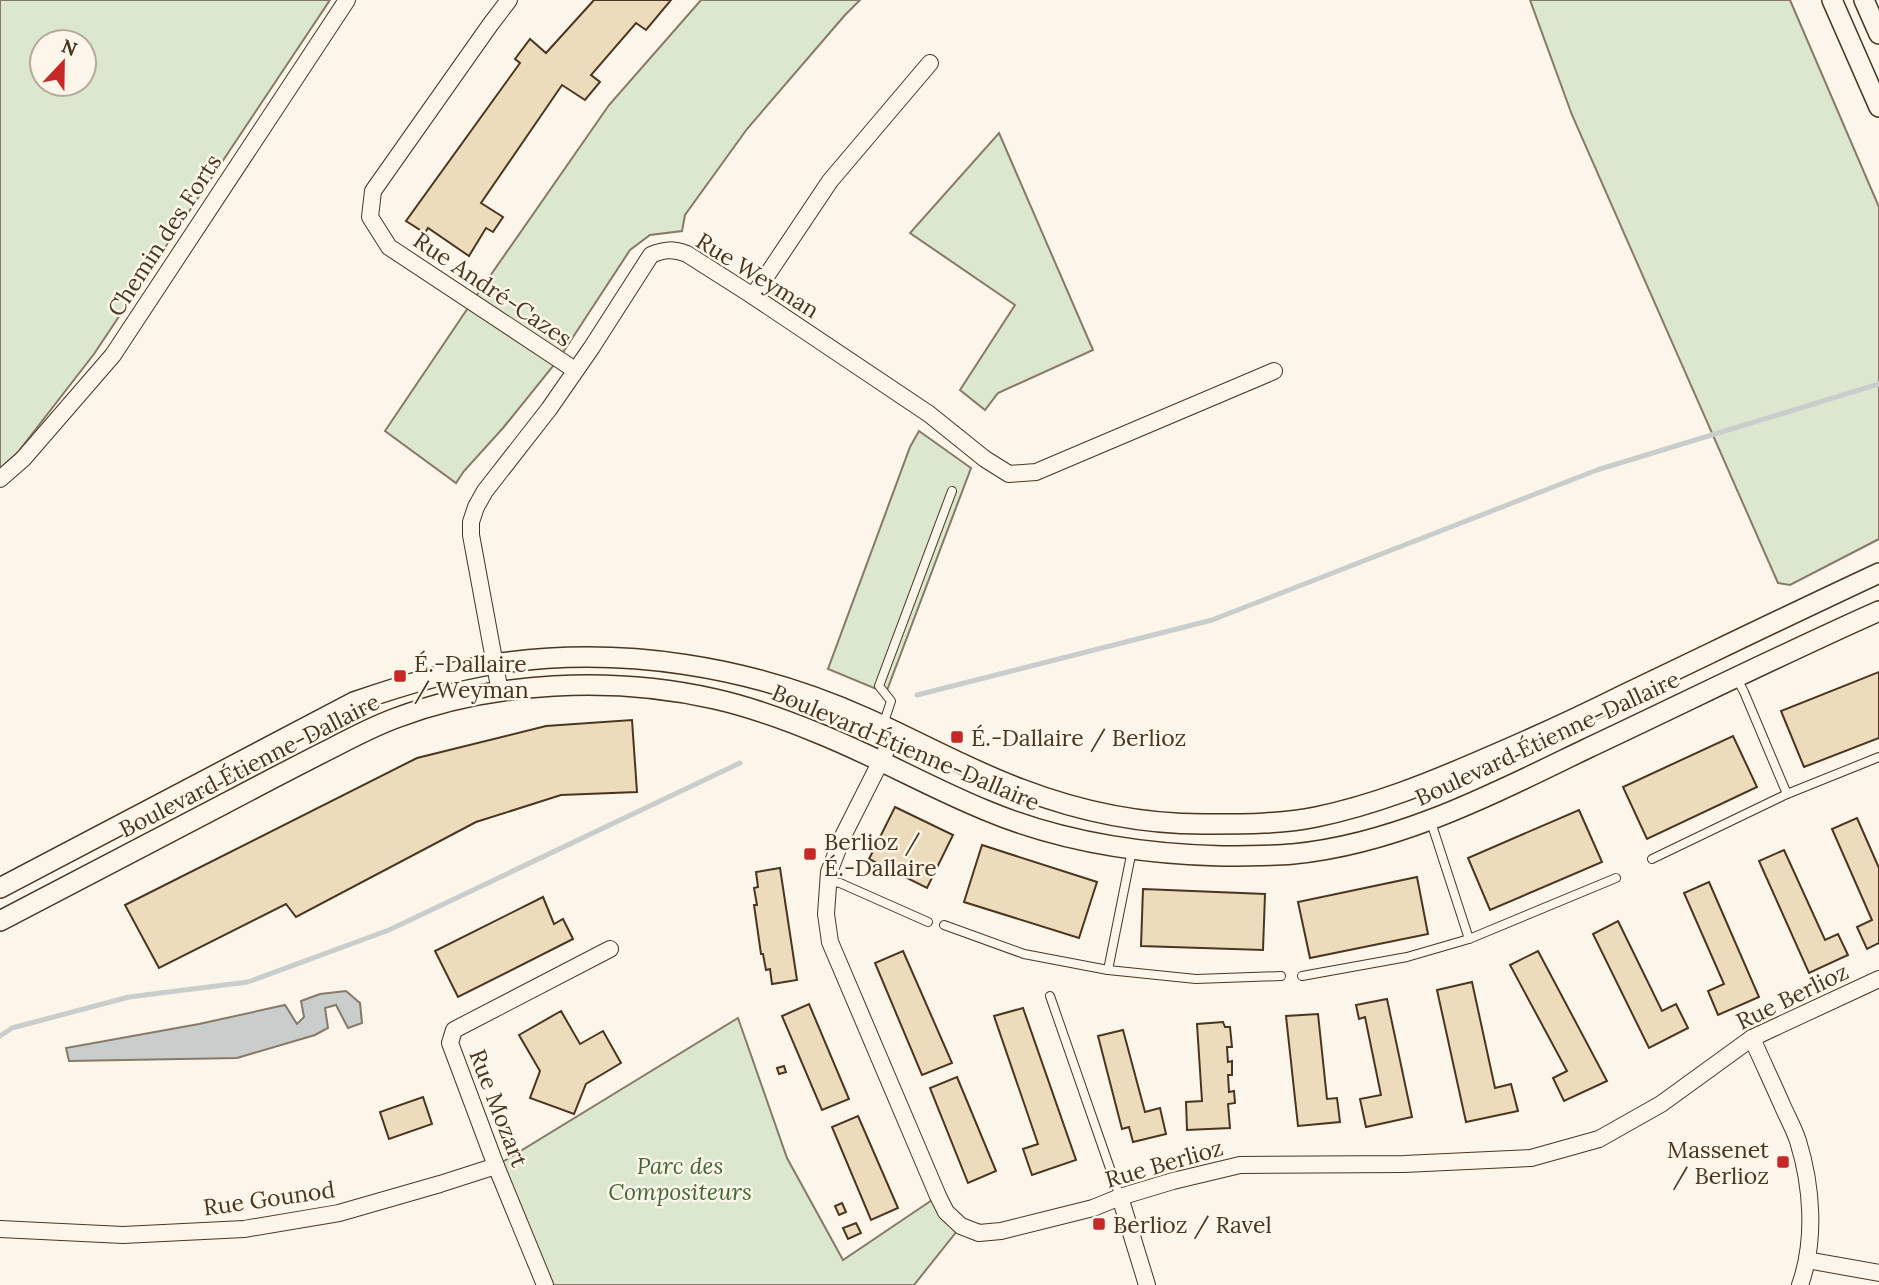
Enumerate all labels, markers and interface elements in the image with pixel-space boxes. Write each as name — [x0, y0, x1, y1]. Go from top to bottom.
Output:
north arrow — [28, 28, 98, 98]
text: N — [58, 33, 81, 61]
street label: Chemin des Forts — [101, 148, 227, 322]
street label: Rue André-Cazes — [408, 225, 578, 353]
street label: Rue Weyman — [691, 226, 825, 324]
place label: É.-Dallaire / Weyman — [414, 649, 529, 705]
street label: Boulevard Étienne-Dallaire — [1410, 664, 1684, 812]
marker: É.-Dallaire / Weyman — [392, 668, 408, 684]
street label: Boulevard Étienne-Dallaire — [768, 677, 1044, 817]
street label: Boulevard Étienne-Dallaire — [114, 687, 384, 843]
place label: É.-Dallaire / Berlioz — [971, 723, 1186, 753]
marker: É.-Dallaire / Berlioz — [949, 729, 965, 745]
place label: Berlioz / É.-Dallaire — [824, 827, 937, 882]
marker: Berlioz / É.-Dallaire — [802, 846, 818, 862]
street label: Rue Berlioz — [1731, 956, 1853, 1036]
street label: Rue Mozart — [463, 1045, 535, 1171]
street label: Rue Berlioz — [1102, 1132, 1226, 1194]
place label: Massenet / Berlioz — [1667, 1135, 1769, 1191]
park label: Parc des Compositeurs — [608, 1151, 752, 1206]
marker: Massenet / Berlioz — [1775, 1154, 1791, 1170]
street label: Rue Gounod — [201, 1174, 337, 1222]
place label: Berlioz / Ravel — [1113, 1210, 1272, 1240]
marker: Berlioz / Ravel — [1091, 1216, 1107, 1232]

